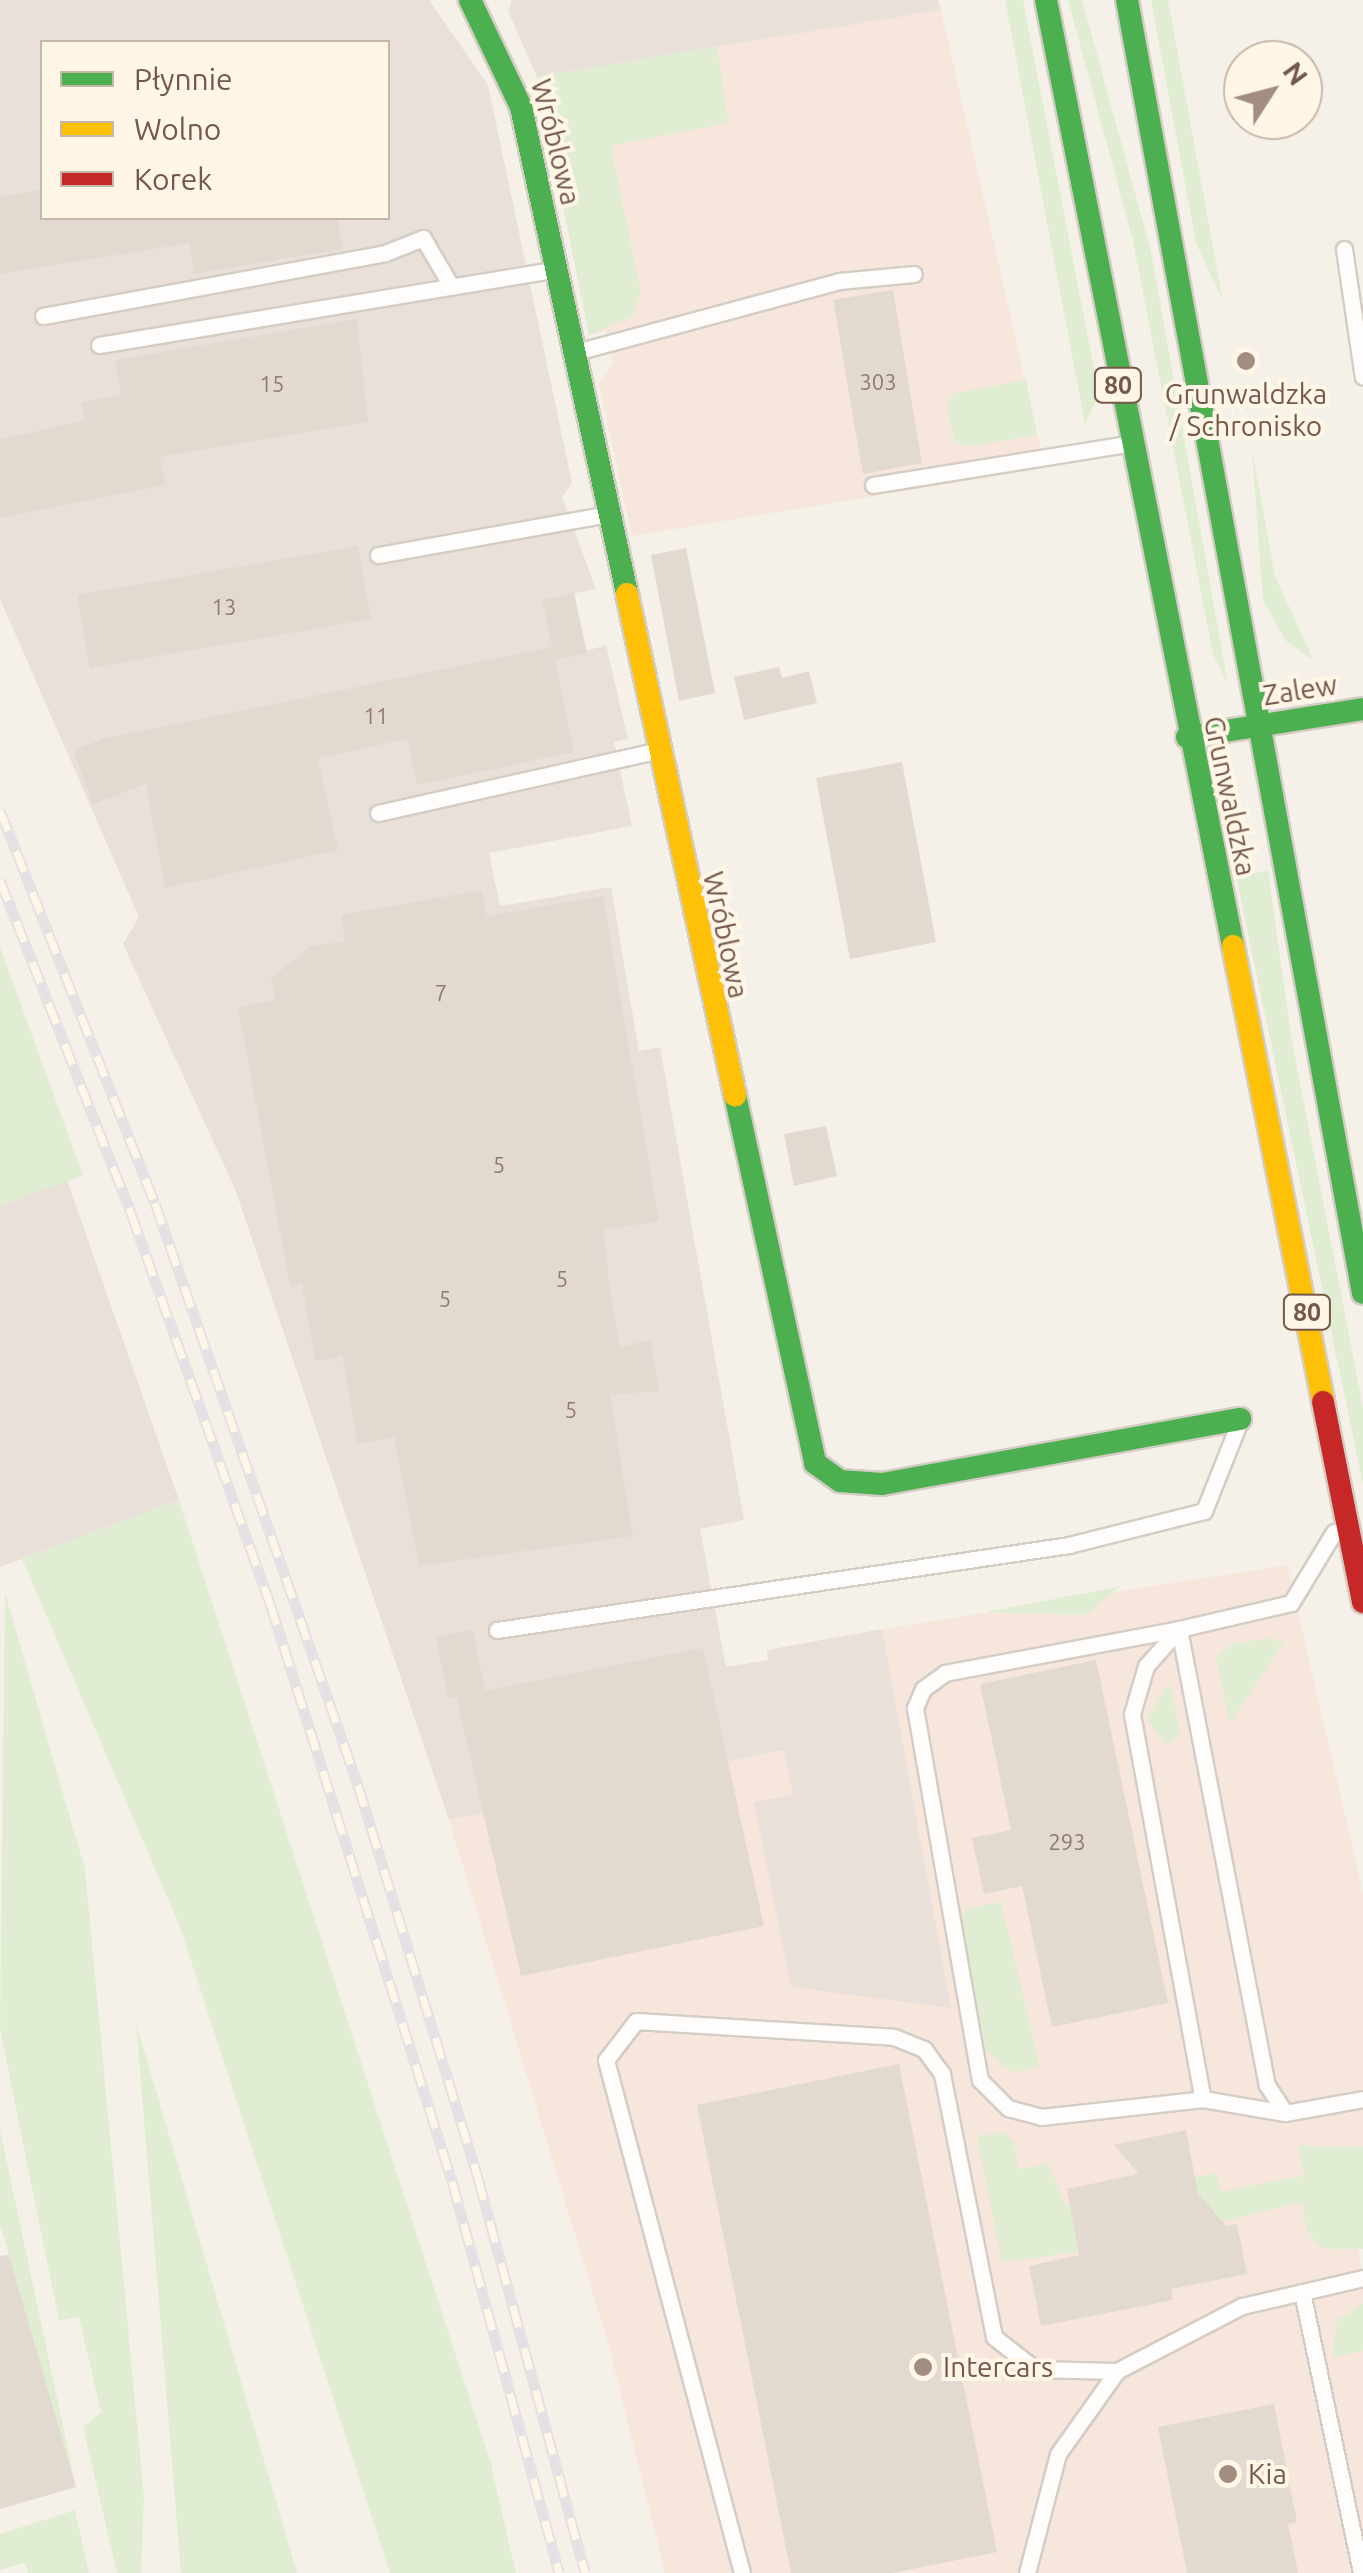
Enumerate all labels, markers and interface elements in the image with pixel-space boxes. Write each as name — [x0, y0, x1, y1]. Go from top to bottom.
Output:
legend — [40, 40, 390, 220]
north arrow — [1223, 40, 1323, 140]
text: N — [1277, 56, 1315, 91]
text: Płynnie — [134, 62, 233, 96]
street label: Wróblowa — [524, 76, 588, 208]
text: Wolno — [134, 112, 221, 146]
text: Korek — [134, 162, 212, 196]
marker: Grunwaldzka / Schronisko — [1235, 350, 1257, 372]
road number: 80 — [1093, 365, 1143, 405]
house number: 303 — [859, 369, 897, 395]
house number: 15 — [260, 371, 284, 397]
place label: Grunwaldzka / Schronisko — [1165, 377, 1327, 443]
house number: 13 — [212, 594, 236, 620]
street label: Zalew — [1260, 668, 1340, 712]
house number: 11 — [364, 703, 388, 729]
street label: Grunwaldzka — [1197, 713, 1263, 879]
street label: Wróblowa — [696, 869, 756, 1001]
house number: 7 — [435, 980, 447, 1006]
house number: 5 — [493, 1152, 505, 1178]
house number: 5 — [556, 1266, 568, 1292]
house number: 5 — [439, 1286, 451, 1312]
road number: 80 — [1282, 1292, 1332, 1332]
house number: 5 — [565, 1397, 577, 1423]
house number: 293 — [1048, 1829, 1086, 1855]
place label: Intercars — [943, 2350, 1053, 2384]
marker: Intercars — [912, 2356, 934, 2378]
place label: Kia — [1248, 2457, 1287, 2491]
marker: Kia — [1217, 2463, 1239, 2485]

